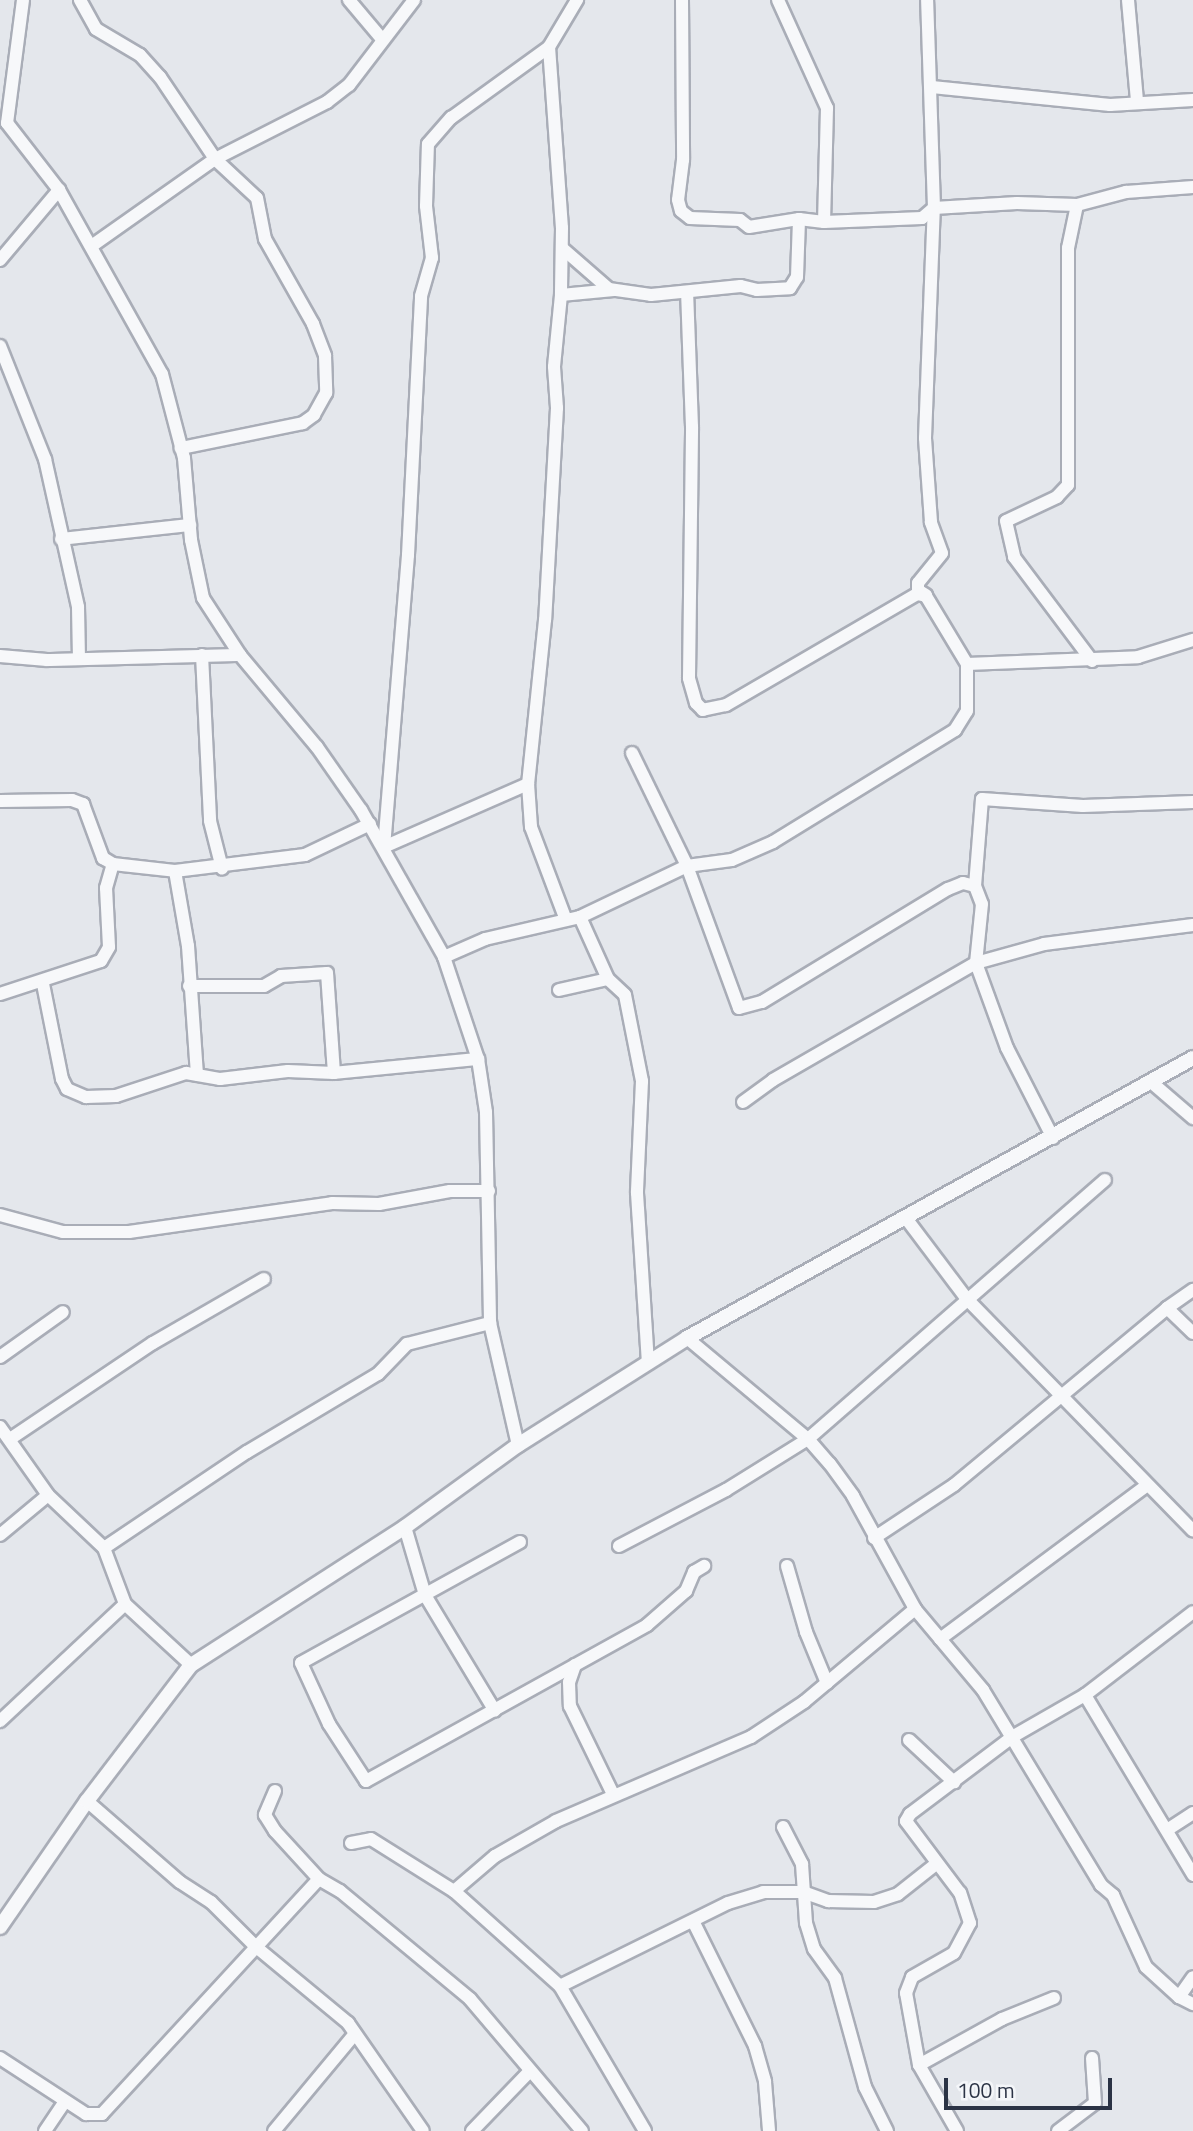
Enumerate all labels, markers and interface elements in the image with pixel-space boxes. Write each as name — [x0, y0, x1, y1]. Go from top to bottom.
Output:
scale bar — [948, 2064, 1116, 2108]
text: 100 m — [957, 2074, 1014, 2106]

